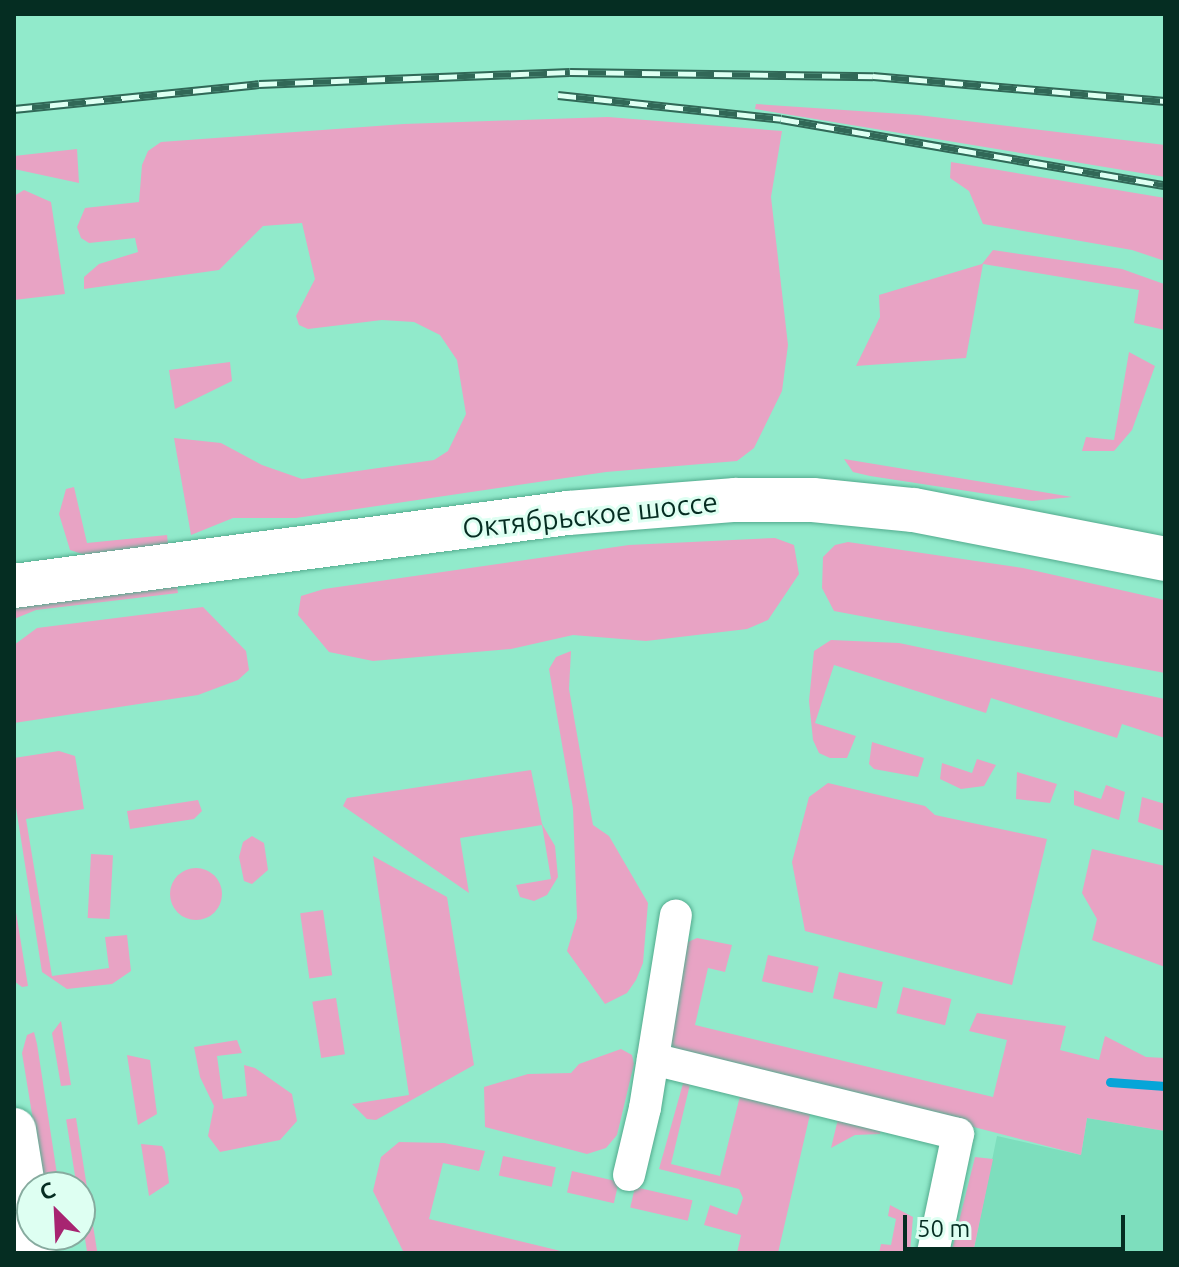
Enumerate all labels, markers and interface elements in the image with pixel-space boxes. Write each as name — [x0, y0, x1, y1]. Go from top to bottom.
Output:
street label: Октябрьское шоссе — [461, 485, 719, 545]
north arrow — [16, 1171, 96, 1251]
text: С — [35, 1176, 58, 1205]
scale bar — [907, 1199, 1129, 1249]
text: 50 m — [917, 1215, 970, 1242]

